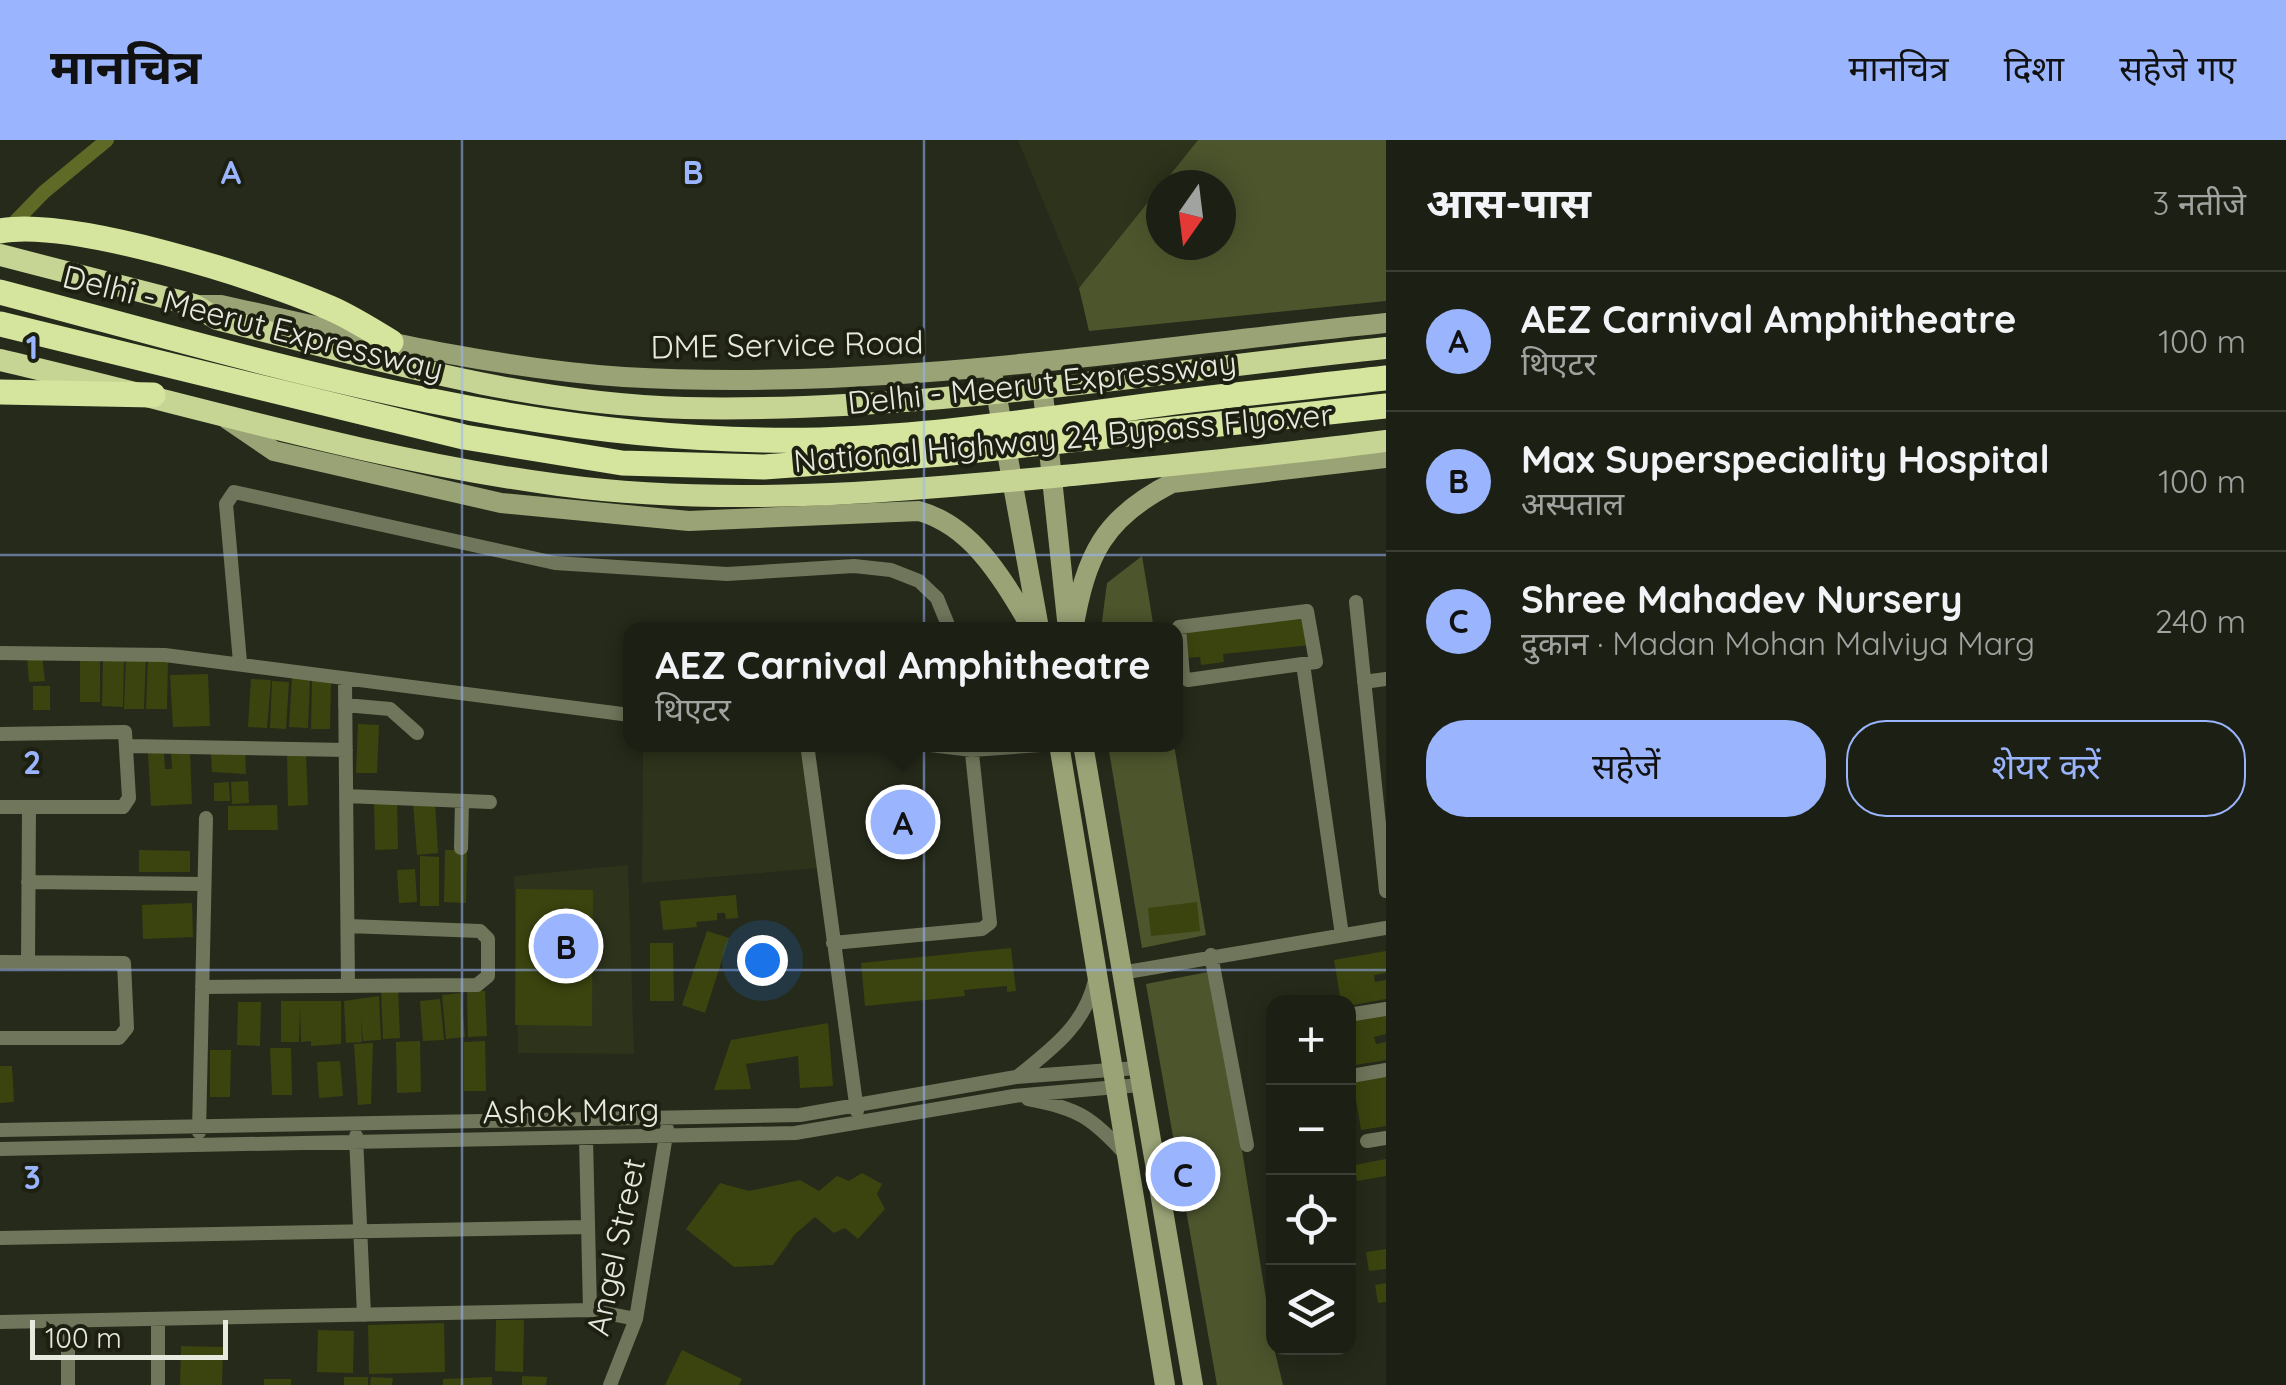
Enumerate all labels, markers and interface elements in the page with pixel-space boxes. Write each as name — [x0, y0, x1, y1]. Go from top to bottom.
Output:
text: मानचित्र — [50, 36, 201, 96]
text: मानचित्र — [1849, 46, 1949, 90]
text: दिशा — [2004, 46, 2064, 90]
text: सहेजे गए — [2119, 46, 2236, 90]
text: A — [221, 152, 242, 192]
text: B — [683, 152, 703, 192]
north arrow — [1146, 170, 1236, 260]
text: आस-पास — [1426, 176, 1591, 229]
text: 3 नतीजे — [2152, 183, 2246, 223]
street label: Delhi - Meerut Expressway — [59, 255, 448, 389]
text: AEZ Carnival Amphitheatre — [1521, 295, 2016, 343]
text: A — [1448, 321, 1469, 361]
text: 100 m — [2158, 321, 2246, 361]
street label: DME Service Road — [650, 322, 924, 366]
text: 1 — [26, 327, 38, 367]
street label: Delhi - Meerut Expressway — [845, 342, 1238, 422]
text: थिएटर — [1521, 343, 1597, 383]
street label: National Highway 24 Bypass Flyover — [792, 394, 1334, 481]
text: Max Superspeciality Hospital — [1521, 435, 2050, 483]
text: B — [1448, 461, 1469, 501]
text: 100 m — [2158, 461, 2246, 501]
text: अस्पताल — [1521, 483, 1624, 523]
text: Shree Mahadev Nursery — [1521, 575, 1963, 623]
text: C — [1448, 601, 1469, 641]
text: 240 m — [2155, 601, 2246, 641]
popup — [623, 622, 1183, 752]
text: दुकान · Madan Mohan Malviya Marg — [1521, 623, 2035, 663]
text: AEZ Carnival Amphitheatre — [655, 641, 1151, 689]
text: थिएटर — [655, 689, 731, 729]
button: सहेजें — [1426, 720, 1826, 817]
button: शेयर करें — [1846, 720, 2246, 817]
text: 2 — [23, 742, 41, 782]
pin: A — [870, 784, 936, 860]
pin: B — [534, 908, 598, 984]
your location — [737, 935, 788, 986]
map controls — [1266, 995, 1356, 1355]
button: + — [1266, 995, 1356, 1085]
button: − — [1266, 1085, 1356, 1175]
street label: Ashok Marg — [482, 1088, 660, 1132]
pin: C — [1150, 1136, 1216, 1212]
street label: Angel Street — [577, 1155, 653, 1339]
text: 3 — [23, 1157, 41, 1197]
button: locate — [1266, 1175, 1356, 1265]
button: layers — [1266, 1265, 1356, 1355]
scale bar — [30, 1315, 228, 1360]
text: 100 m — [45, 1320, 122, 1355]

